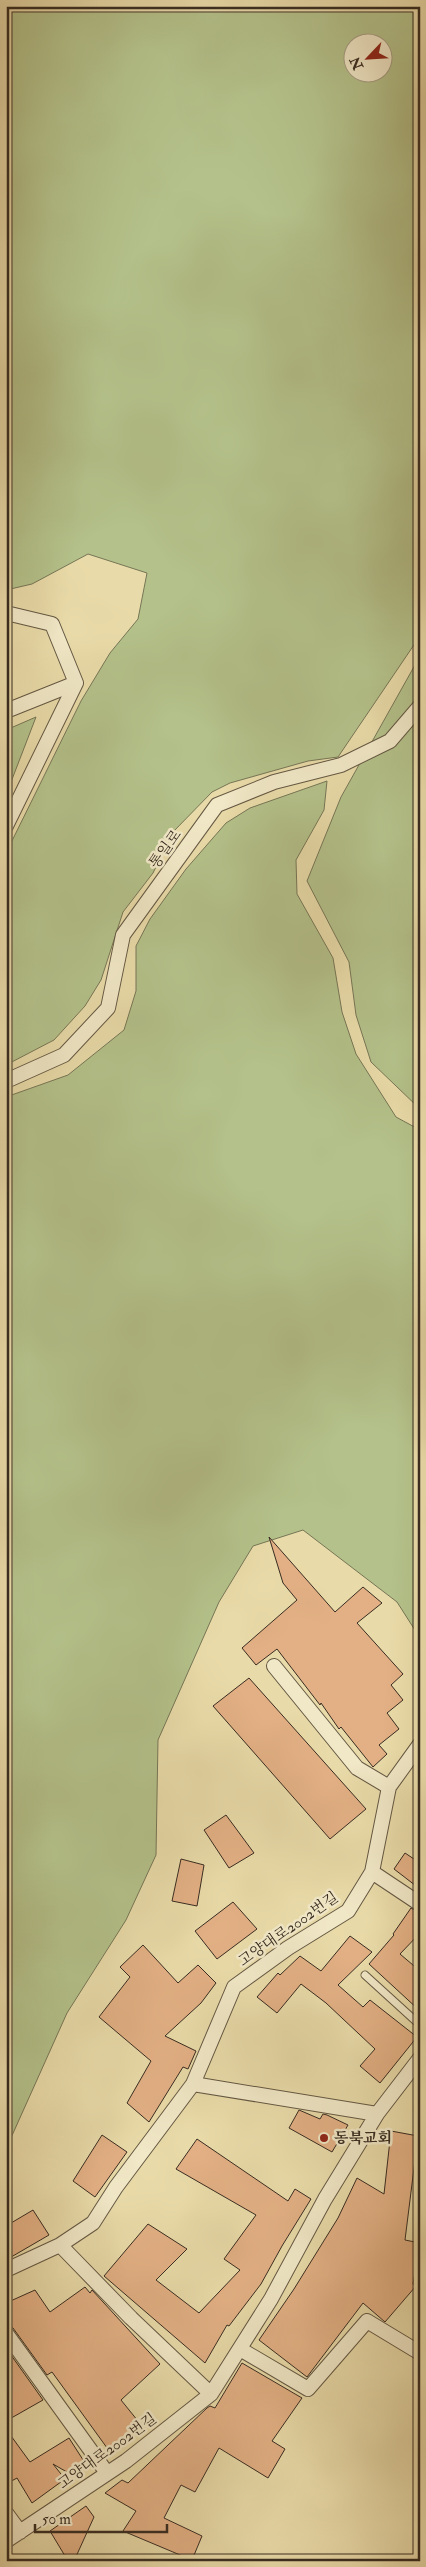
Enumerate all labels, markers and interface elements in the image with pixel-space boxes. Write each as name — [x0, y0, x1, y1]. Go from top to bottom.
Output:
north arrow — [344, 32, 394, 82]
text: N — [346, 54, 367, 73]
street label: 통일로 — [145, 826, 186, 872]
street label: 고양대로2002번길 — [235, 1888, 342, 1971]
place label: 동북교회 — [334, 2129, 392, 2148]
marker: 동북교회 — [318, 2132, 330, 2144]
street label: 고양대로2002번길 — [54, 2409, 160, 2494]
scale bar — [35, 2502, 168, 2534]
text: 50 m — [42, 2510, 71, 2529]

